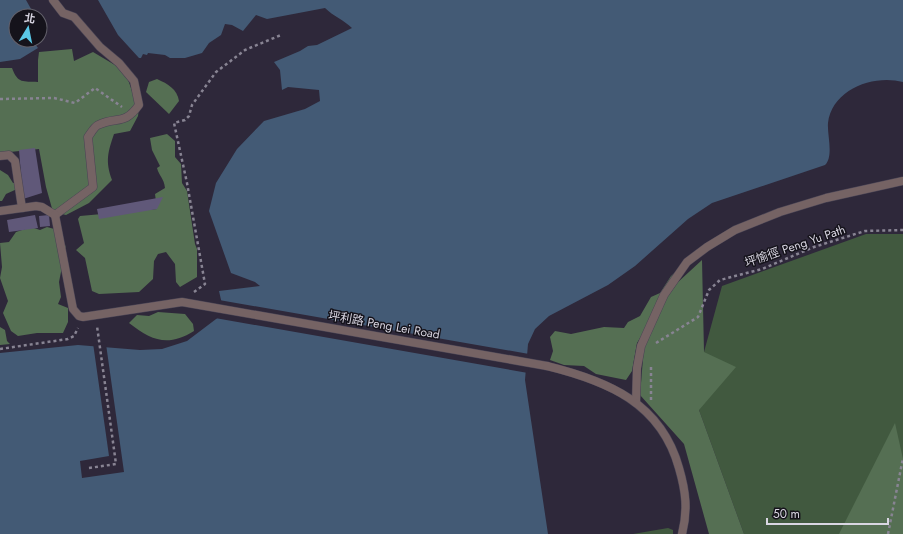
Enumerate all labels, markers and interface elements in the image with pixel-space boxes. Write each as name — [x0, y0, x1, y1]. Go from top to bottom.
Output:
north arrow — [8, 8, 48, 48]
text: 北 — [23, 9, 37, 27]
street label: 坪愉徑 Peng Yu Path — [742, 220, 848, 272]
street label: 坪利路 Peng Lei Road — [327, 306, 441, 344]
scale bar — [767, 500, 888, 526]
text: 50 m — [773, 505, 800, 523]

